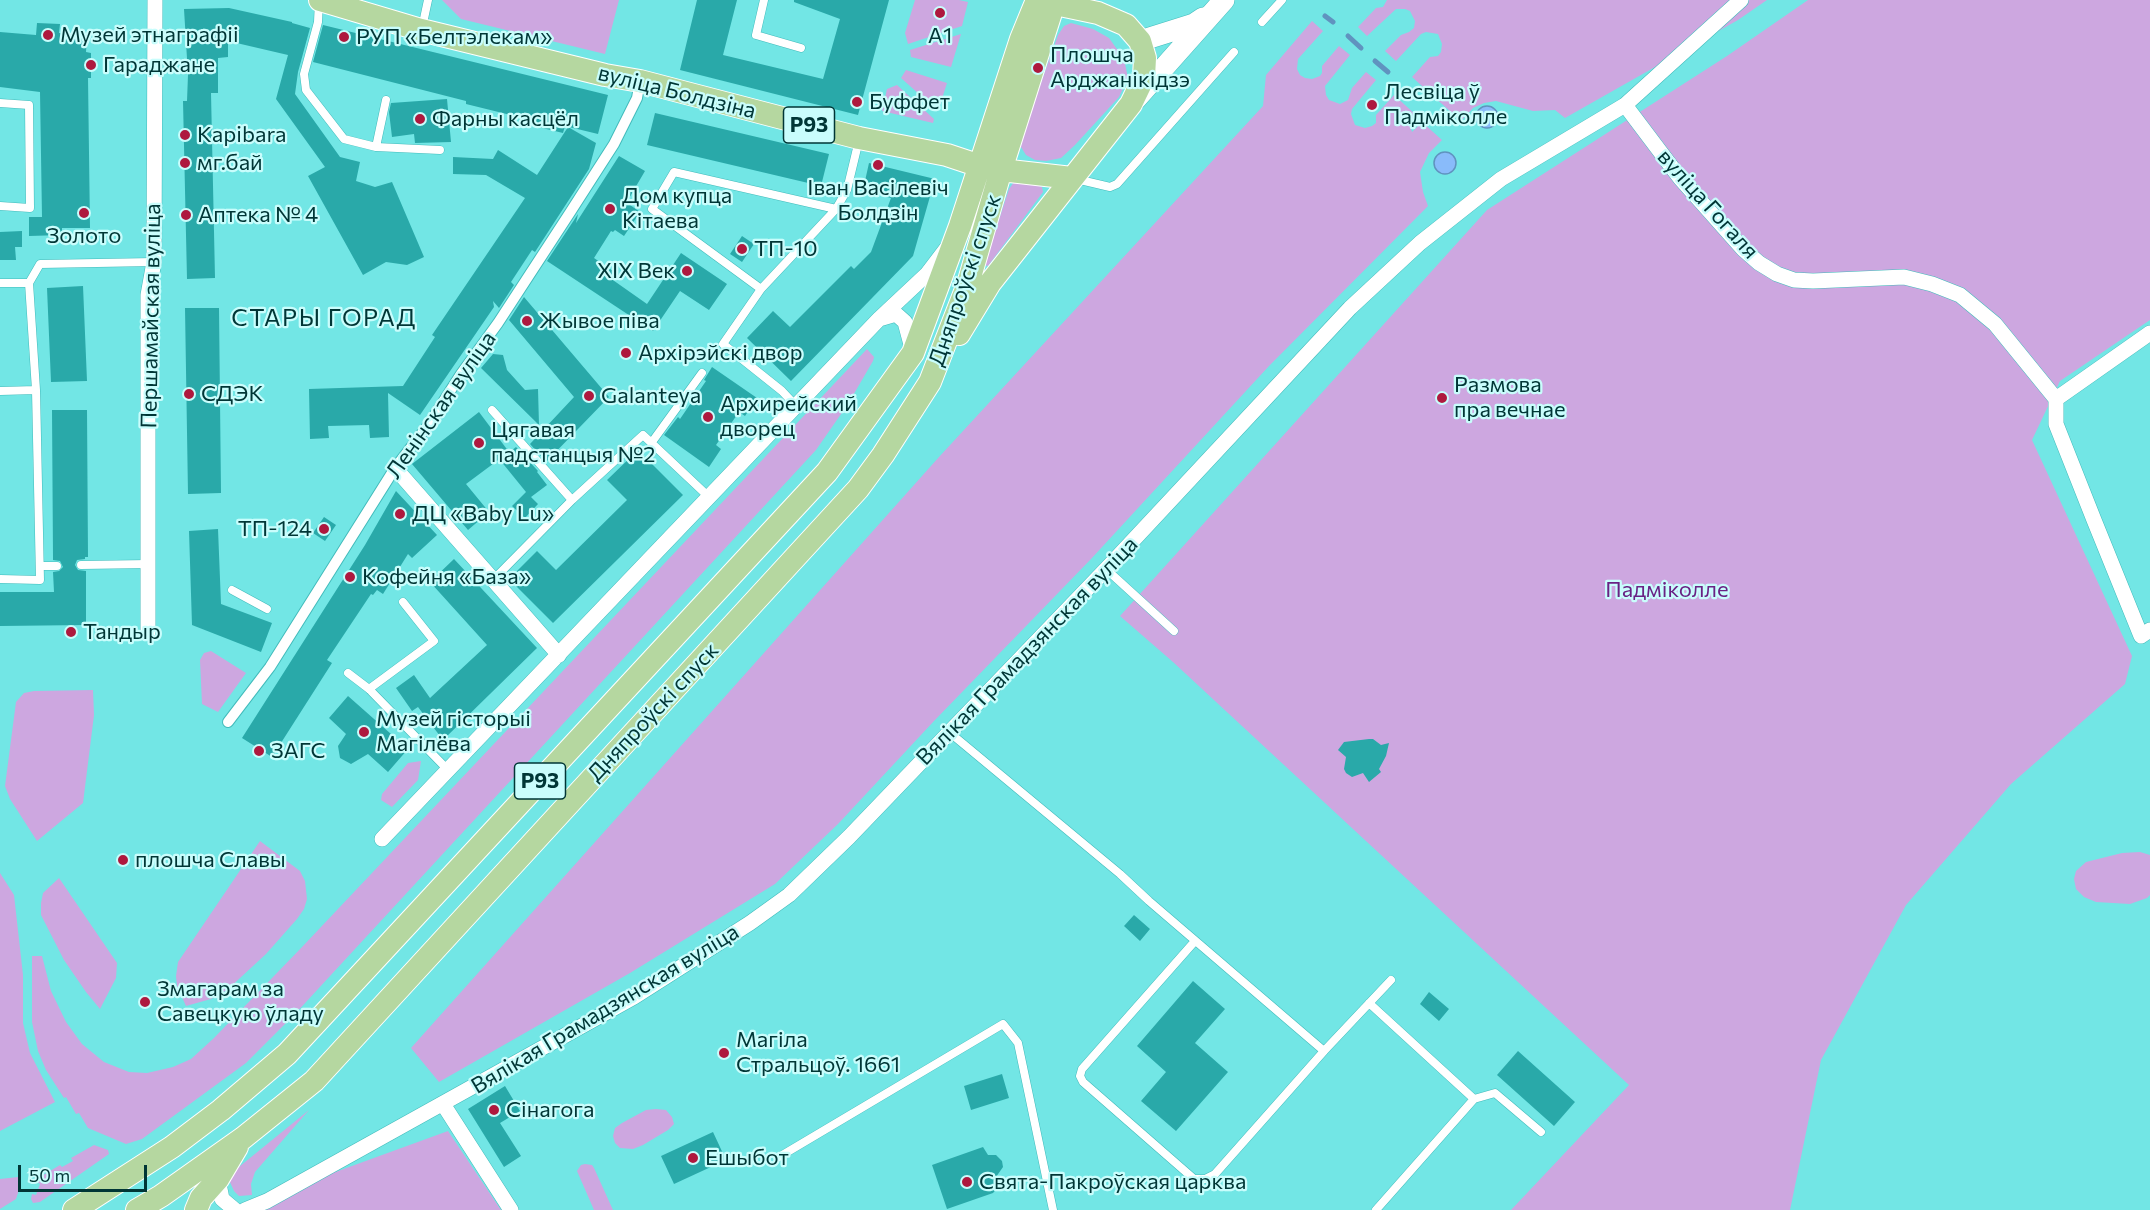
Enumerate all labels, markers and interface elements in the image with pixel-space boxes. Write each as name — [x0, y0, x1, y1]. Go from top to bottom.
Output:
marker: A1 — [933, 6, 947, 20]
place label: Музей этнаграфіі — [60, 22, 239, 48]
place label: A1 — [928, 23, 952, 49]
place label: РУП «Белтэлекам» — [356, 24, 552, 50]
marker: Музей этнаграфіі — [41, 28, 55, 42]
marker: РУП «Белтэлекам» — [337, 30, 351, 44]
place label: Плошча Арджанікідзэ — [1050, 42, 1190, 94]
place label: Гараджане — [103, 52, 215, 78]
marker: Гараджане — [84, 58, 98, 72]
street label: вуліца Болдзіна — [595, 60, 759, 124]
marker: Плошча Арджанікідзэ — [1031, 61, 1045, 75]
place label: Лесвіца ў Падміколле — [1384, 79, 1507, 130]
place label: Буффет — [869, 89, 950, 115]
marker: Буффет — [850, 95, 864, 109]
marker: Лесвіца ў Падміколле — [1365, 98, 1379, 112]
place label: Фарны касцёл — [432, 106, 579, 132]
road number: Р93 — [784, 107, 834, 143]
marker: Фарны касцёл — [413, 112, 427, 126]
place label: Kapibara — [197, 122, 287, 148]
marker: Kapibara — [178, 128, 192, 142]
street label: вуліца Гогаля — [1652, 144, 1764, 264]
place label: мг.бай — [197, 150, 263, 176]
marker: мг.бай — [178, 156, 192, 170]
marker: Іван Васілевіч Болдзін — [871, 158, 885, 172]
place label: Іван Васілевіч Болдзін — [807, 175, 949, 226]
place label: Дом купца Кітаева — [622, 183, 732, 234]
street label: Дняпроўскі спуск — [923, 191, 1007, 369]
place label: Аптека № 4 — [198, 202, 318, 228]
marker: Дом купца Кітаева — [603, 202, 617, 216]
street label: Першамайская вуліца — [136, 203, 166, 429]
marker: Золото — [77, 206, 91, 220]
marker: Аптека № 4 — [179, 208, 193, 222]
place label: Золото — [47, 223, 121, 249]
place label: ТП-10 — [754, 236, 818, 262]
marker: ТП-10 — [735, 242, 749, 256]
place label: XIX Век — [597, 258, 675, 284]
marker: XIX Век — [680, 264, 694, 278]
district label: СТАРЫ ГОРАД — [231, 304, 417, 332]
place label: Жывое піва — [539, 308, 660, 334]
marker: Жывое піва — [520, 314, 534, 328]
street label: Ленінская вуліца — [380, 326, 502, 484]
place label: Архірэйскі двор — [638, 340, 803, 366]
marker: Архірэйскі двор — [619, 346, 633, 360]
place label: Размова пра вечнае — [1454, 372, 1566, 424]
place label: СДЭК — [201, 381, 263, 407]
place label: Galanteya — [601, 383, 701, 409]
marker: СДЭК — [182, 387, 196, 401]
marker: Galanteya — [582, 389, 596, 403]
place label: Архирейский дворец — [720, 391, 857, 442]
marker: Размова пра вечнае — [1435, 391, 1449, 405]
marker: Архирейский дворец — [701, 410, 715, 424]
place label: Цягавая падстанцыя №2 — [491, 417, 655, 469]
marker: Цягавая падстанцыя №2 — [472, 436, 486, 450]
place label: ДЦ «Baby Lu» — [412, 501, 554, 527]
marker: ДЦ «Baby Lu» — [393, 507, 407, 521]
place label: ТП-124 — [238, 516, 312, 542]
marker: ТП-124 — [317, 522, 331, 536]
street label: Вялікая Грамадзянская вуліца — [911, 531, 1143, 771]
place label: Кофейня «База» — [362, 564, 531, 590]
marker: Кофейня «База» — [343, 570, 357, 584]
park label: Падміколле — [1605, 577, 1729, 603]
place label: Тандыр — [83, 619, 161, 645]
marker: Тандыр — [64, 625, 78, 639]
street label: Дняпроўскі спуск — [582, 637, 724, 787]
place label: Музей гісторыі Магілёва — [376, 706, 531, 758]
marker: Музей гісторыі Магілёва — [357, 725, 371, 739]
place label: ЗАГС — [271, 738, 326, 764]
marker: ЗАГС — [252, 744, 266, 758]
road number: Р93 — [514, 763, 566, 799]
place label: плошча Славы — [135, 847, 286, 873]
marker: плошча Славы — [116, 853, 130, 867]
street label: Вялікая Грамадзянская вуліца — [467, 919, 743, 1099]
place label: Змагарам за Савецкую ўладу — [157, 976, 324, 1028]
marker: Змагарам за Савецкую ўладу — [138, 995, 152, 1009]
place label: Магіла Стральцоў. 1661 — [736, 1027, 900, 1078]
marker: Магіла Стральцоў. 1661 — [717, 1046, 731, 1060]
place label: Сінагога — [506, 1097, 594, 1123]
marker: Сінагога — [487, 1103, 501, 1117]
place label: Ешыбот — [705, 1145, 789, 1171]
marker: Ешыбот — [686, 1151, 700, 1165]
scale bar — [21, 1153, 150, 1191]
text: 50 m — [29, 1164, 70, 1186]
place label: Свята-Пакроўская царква — [979, 1169, 1246, 1195]
marker: Свята-Пакроўская царква — [960, 1175, 974, 1189]

